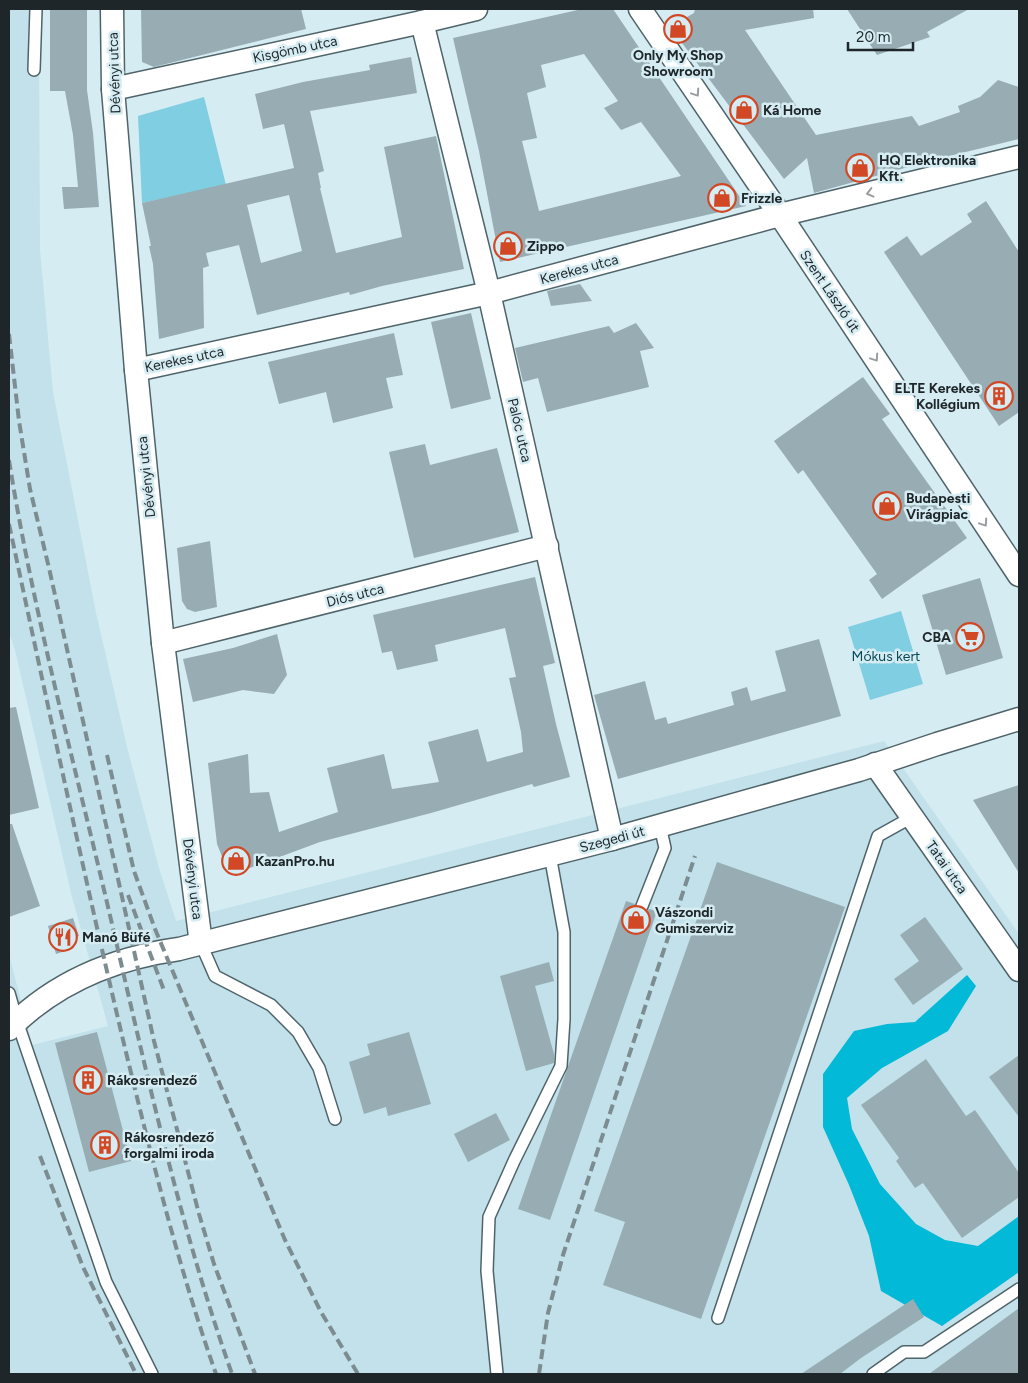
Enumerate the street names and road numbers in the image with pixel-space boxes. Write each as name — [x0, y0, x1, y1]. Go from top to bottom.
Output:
street label: Dévényi utca — [105, 32, 124, 114]
street label: Kisgömb utca — [251, 32, 339, 67]
street label: Szent László út — [796, 247, 863, 336]
street label: Kerekes utca — [538, 251, 620, 288]
street label: Kerekes utca — [143, 343, 225, 376]
street label: Palóc utca — [504, 396, 535, 464]
street label: Dévényi utca — [134, 436, 159, 518]
street label: Diós utca — [325, 580, 386, 611]
street label: Szegedi út — [578, 823, 647, 856]
street label: Tatai utca — [922, 837, 971, 897]
street label: Dévényi utca — [179, 838, 206, 921]

